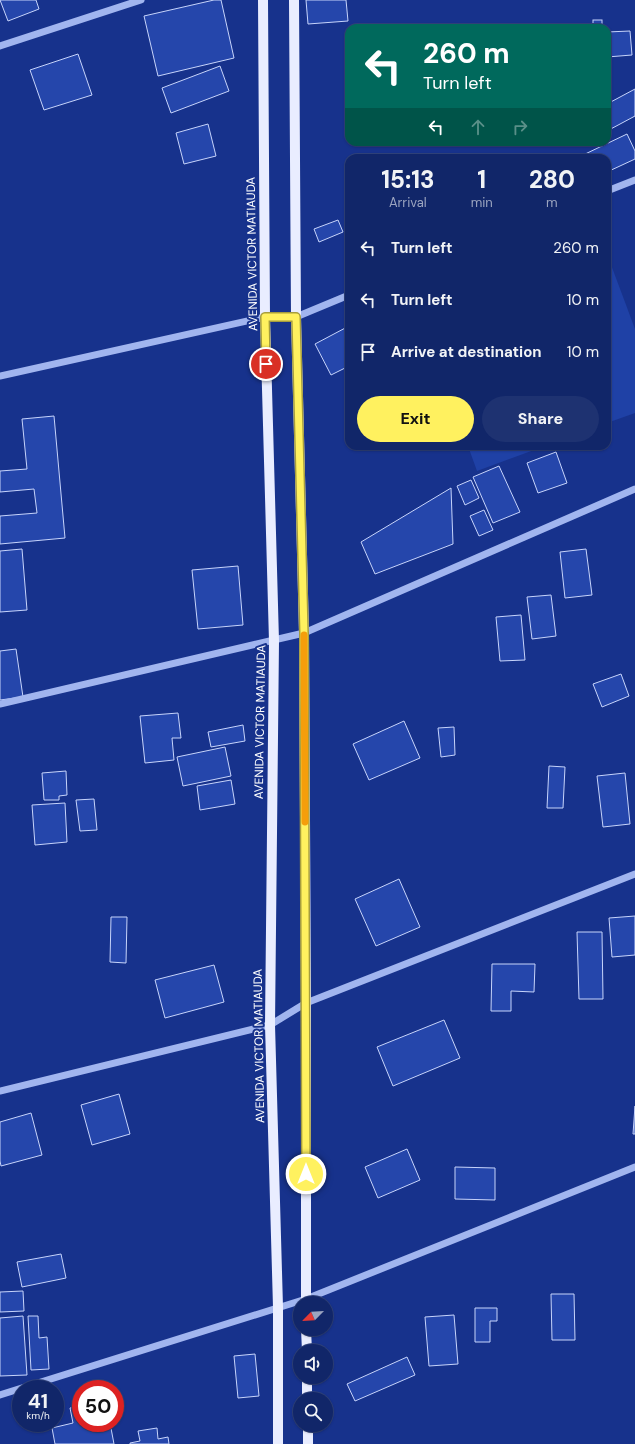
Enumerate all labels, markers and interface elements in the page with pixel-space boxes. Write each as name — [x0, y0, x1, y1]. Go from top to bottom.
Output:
text: 260 m — [423, 35, 510, 72]
icon: left — [357, 40, 409, 92]
text: Turn left — [423, 71, 492, 95]
icon: left — [425, 116, 447, 138]
icon: ahead — [467, 116, 489, 138]
icon: right — [509, 116, 531, 138]
text: 15:13 — [381, 164, 435, 195]
text: 1 — [477, 164, 486, 195]
text: 280 — [529, 164, 575, 195]
street label: AVENIDA VICTOR MATIAUDA — [243, 177, 261, 331]
text: Arrival — [389, 194, 427, 211]
text: min — [471, 194, 493, 211]
text: m — [546, 194, 558, 211]
icon: left — [357, 237, 379, 259]
text: Turn left — [391, 238, 452, 258]
text: 260 m — [553, 238, 599, 258]
icon: left — [357, 289, 379, 311]
text: Turn left — [391, 290, 452, 310]
text: 10 m — [567, 290, 599, 310]
icon: arrive — [357, 341, 379, 363]
text: Arrive at destination — [391, 342, 542, 362]
text: 10 m — [567, 342, 599, 362]
pin — [249, 347, 283, 381]
icon: arrive — [255, 353, 277, 375]
button: Exit — [357, 396, 474, 442]
button: Share — [482, 396, 599, 442]
street label: AVENIDA VICTOR MATIAUDA — [251, 645, 269, 799]
street label: AVENIDA VICTOR MATIAUDA — [250, 969, 268, 1123]
position arrow — [285, 1153, 327, 1195]
north arrow — [293, 1296, 333, 1336]
map controls — [293, 1296, 333, 1432]
button: sound — [293, 1344, 333, 1384]
speed limit sign: 50 — [72, 1380, 124, 1432]
text: 41 — [28, 1388, 48, 1414]
button: search — [293, 1392, 333, 1432]
text: km/h — [26, 1409, 50, 1422]

